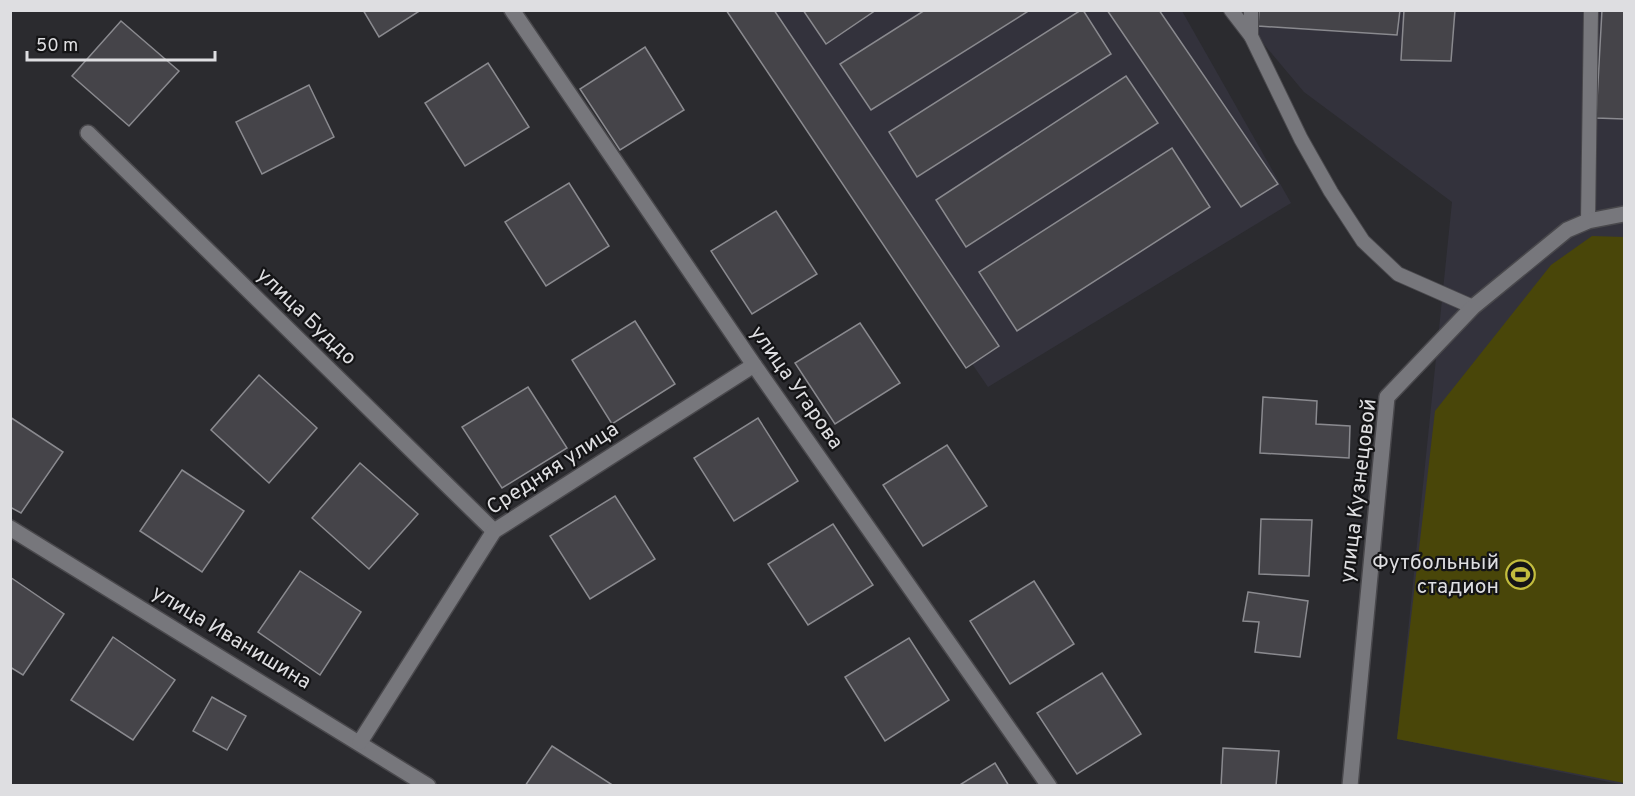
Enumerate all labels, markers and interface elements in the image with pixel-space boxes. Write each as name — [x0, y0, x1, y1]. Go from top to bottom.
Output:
scale bar — [27, 24, 214, 62]
text: 50 m — [36, 35, 78, 58]
street label: улица Буддо — [250, 262, 362, 372]
street label: улица Угарова — [743, 321, 849, 455]
street label: улица Кузнецовой — [1334, 397, 1384, 585]
street label: Средняя улица — [482, 416, 624, 522]
place label: Футбольный стадион — [1372, 550, 1499, 601]
sports icon: Футбольный стадион — [1504, 559, 1536, 591]
street label: улица Иванишина — [146, 580, 316, 696]

